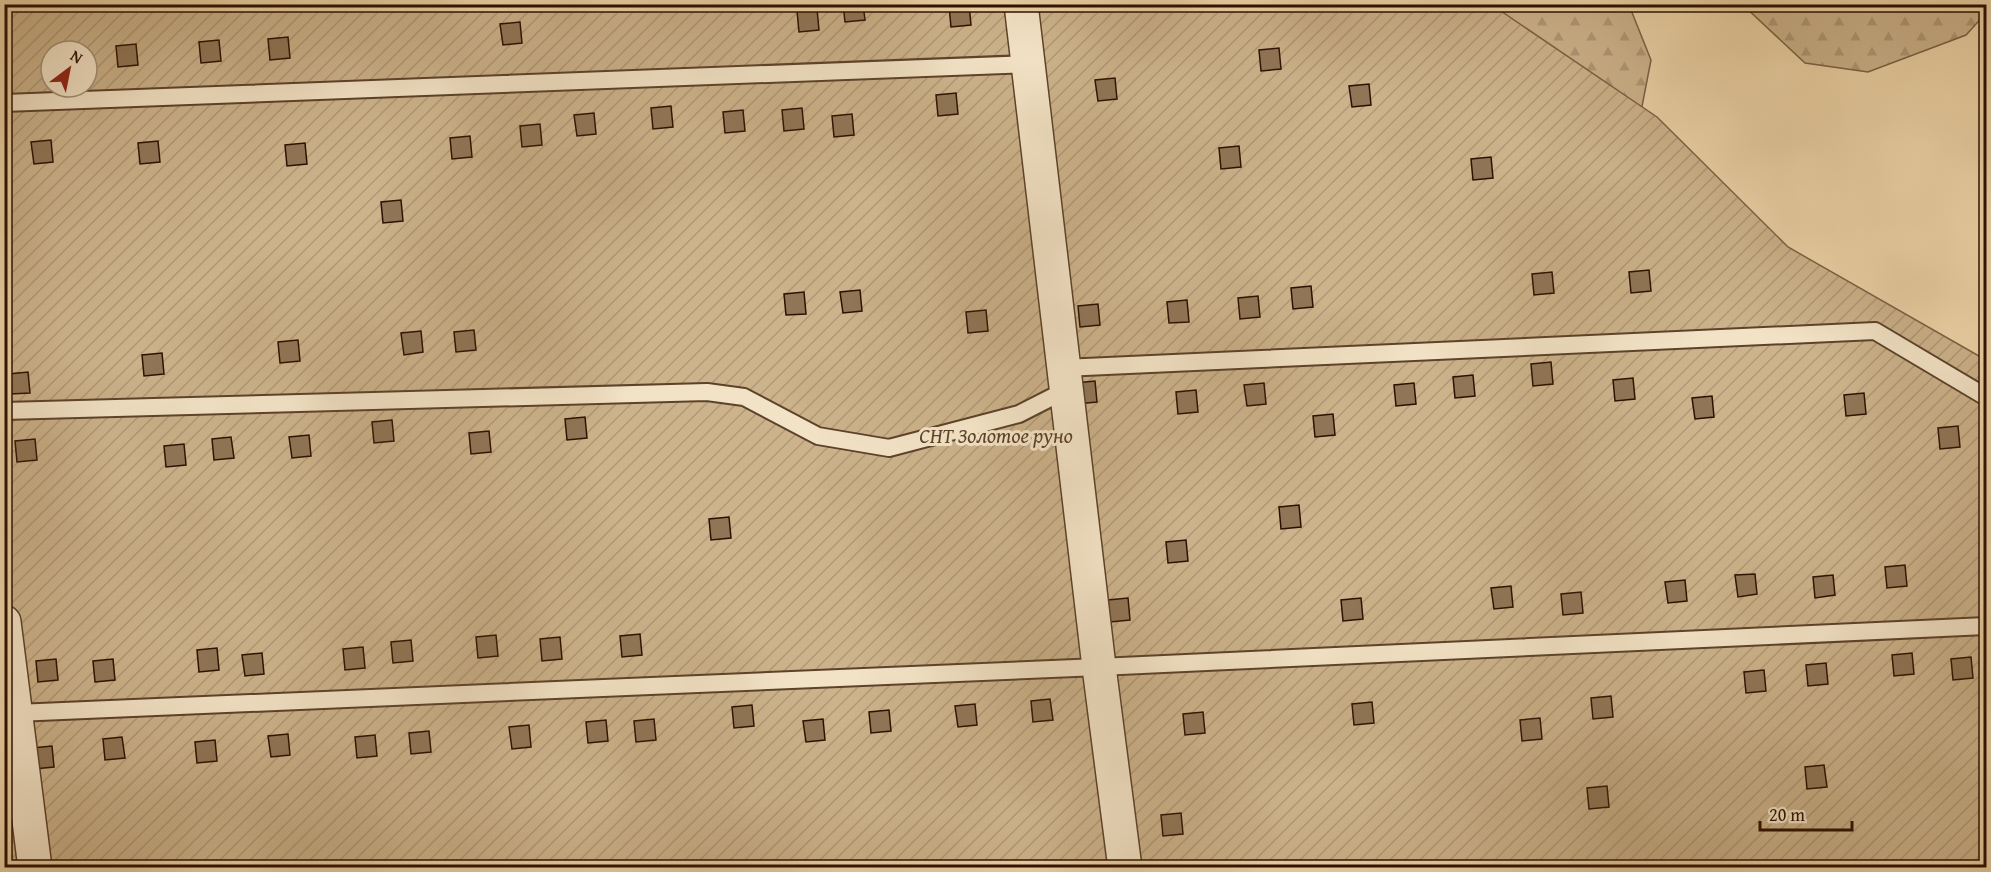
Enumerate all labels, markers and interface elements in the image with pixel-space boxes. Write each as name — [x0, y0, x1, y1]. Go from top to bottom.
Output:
north arrow — [39, 39, 99, 99]
text: N — [66, 43, 88, 69]
park label: СНТ Золотое руно — [919, 420, 1073, 451]
scale bar — [1760, 794, 1852, 832]
text: 20 m — [1769, 801, 1805, 828]

